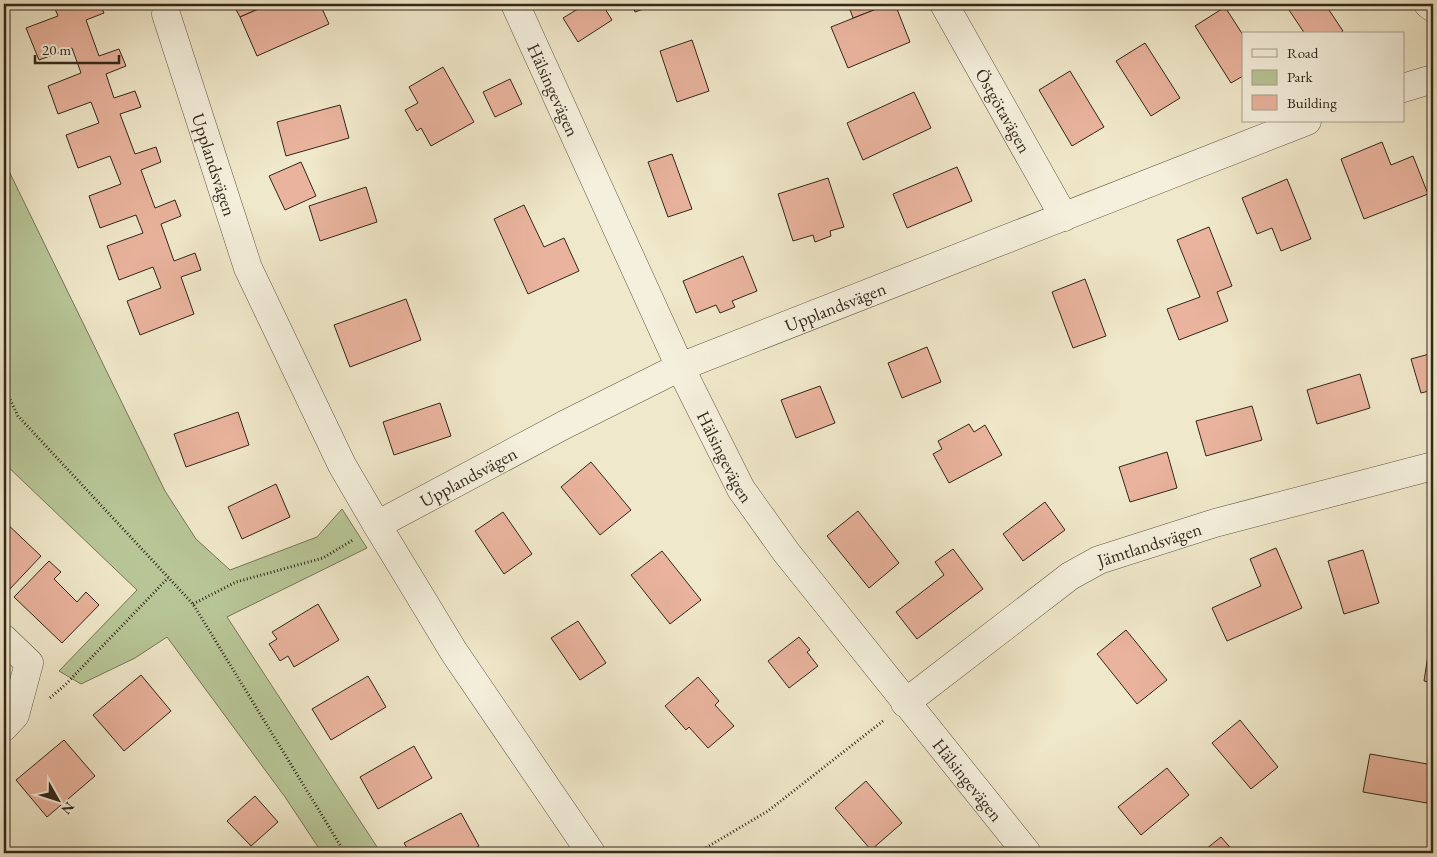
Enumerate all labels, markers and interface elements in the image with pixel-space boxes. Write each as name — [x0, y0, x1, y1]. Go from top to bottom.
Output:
scale bar — [35, 32, 119, 64]
legend — [1242, 32, 1404, 122]
street label: Hälsingevägen — [523, 39, 585, 140]
text: 20 m — [42, 40, 71, 59]
text: Road — [1287, 43, 1319, 62]
street label: Östgötavägen — [971, 64, 1037, 157]
text: Park — [1287, 67, 1314, 86]
text: Building — [1287, 93, 1337, 112]
street label: Upplandsvägen — [187, 110, 242, 219]
street label: Upplandsvägen — [781, 276, 889, 336]
street label: Hälsingevägen — [692, 407, 759, 507]
street label: Upplandsvägen — [415, 441, 521, 512]
street label: Jämtlandsvägen — [1092, 516, 1205, 572]
street label: Hälsingevägen — [928, 733, 1009, 826]
north arrow — [32, 774, 82, 824]
text: N — [57, 798, 79, 819]

